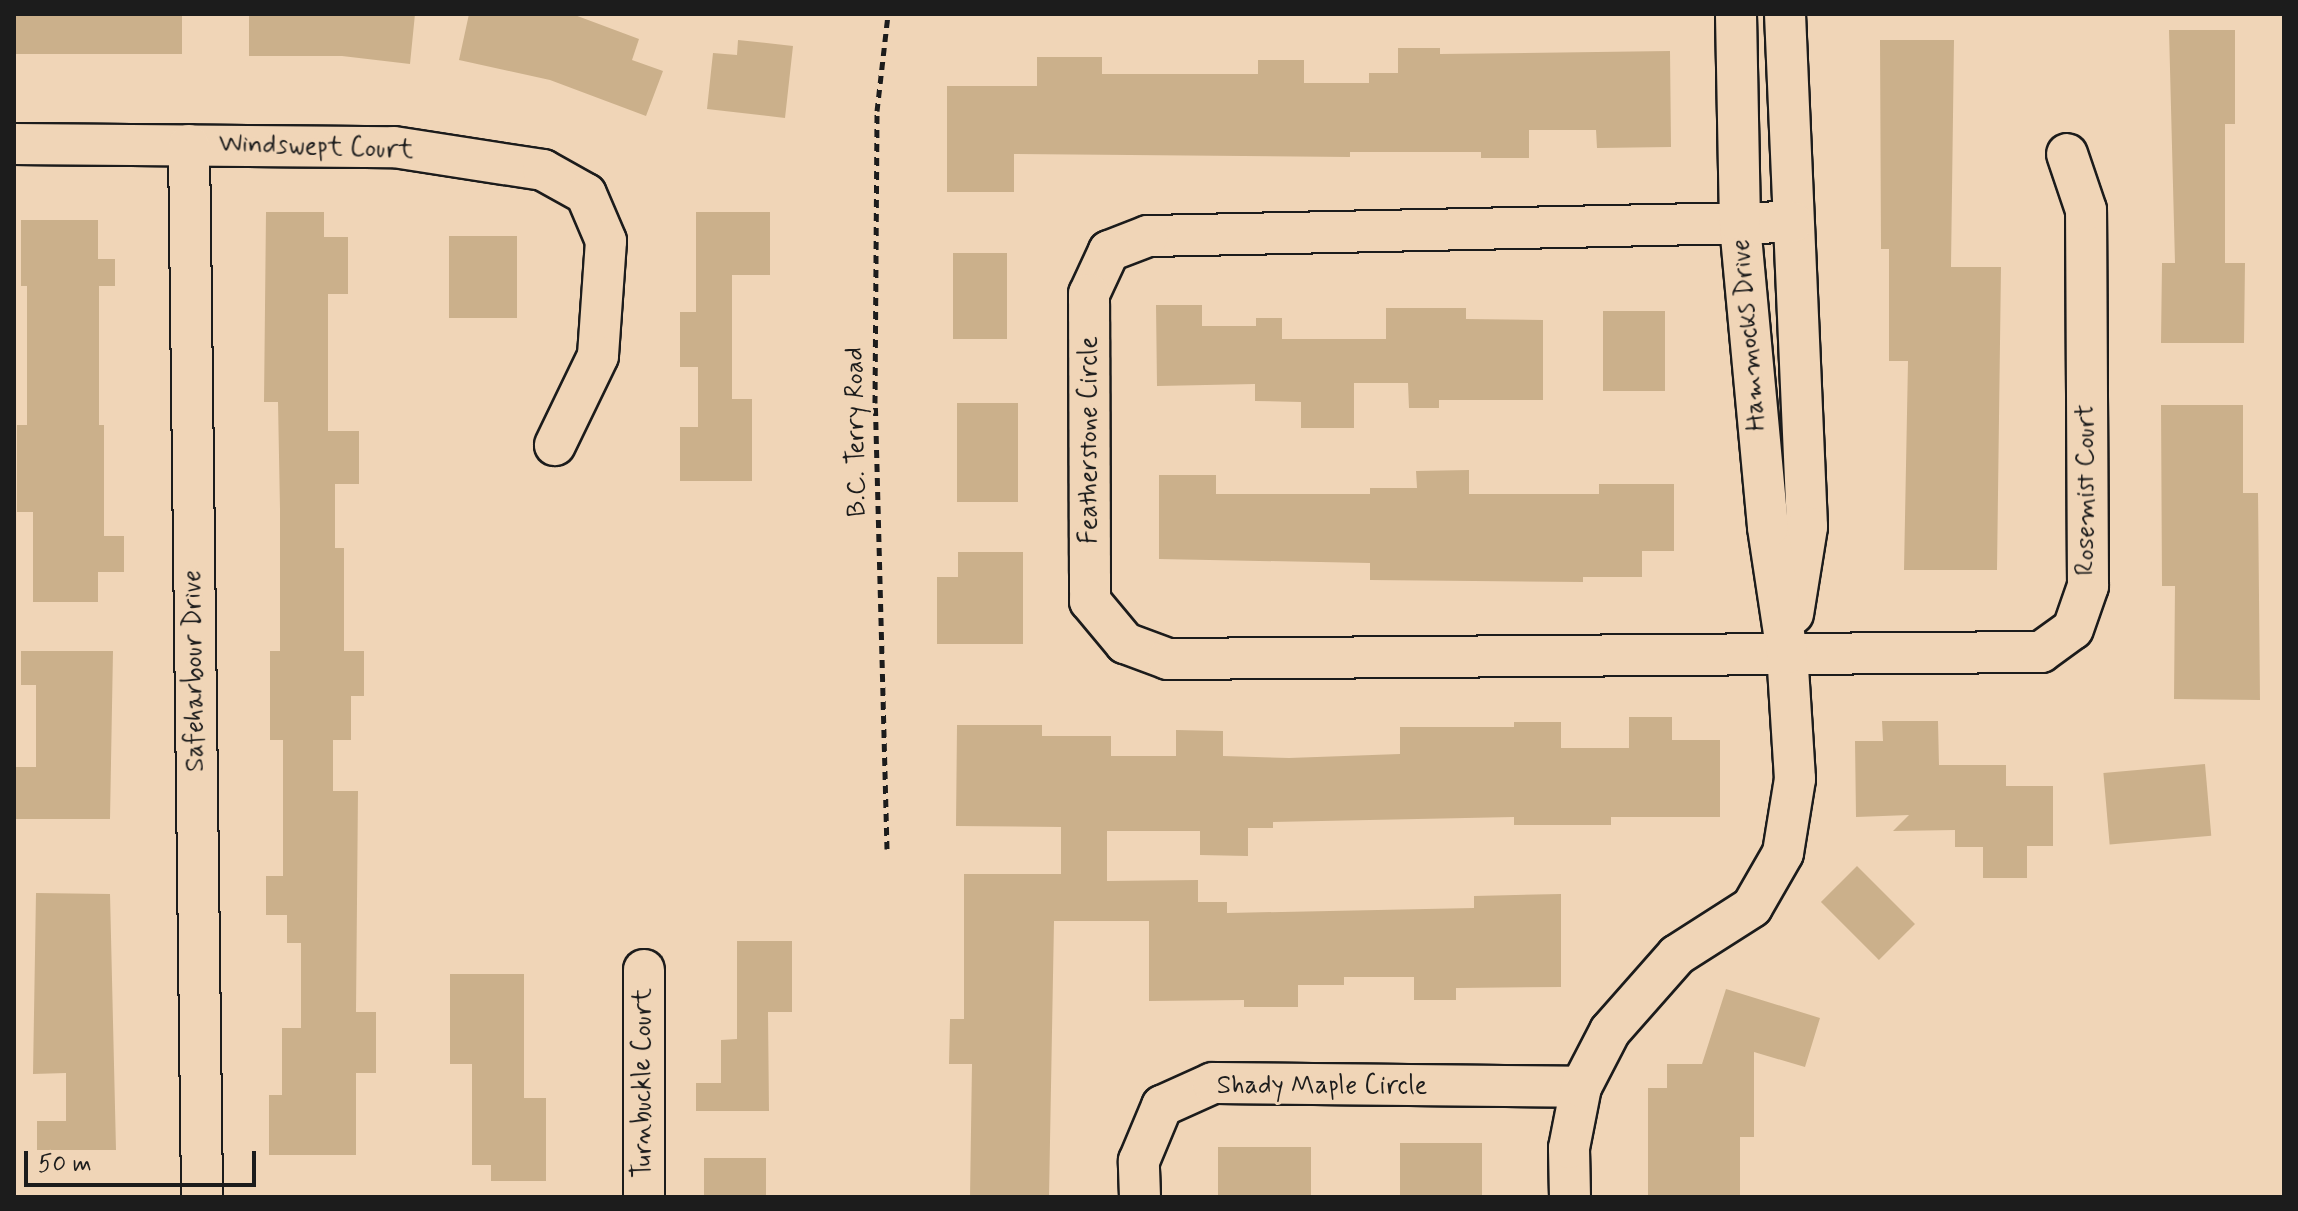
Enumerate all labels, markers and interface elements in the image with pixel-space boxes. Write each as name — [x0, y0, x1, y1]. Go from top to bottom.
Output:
street label: Windswept Court — [219, 129, 413, 167]
street label: Hammocks Drive — [1726, 238, 1774, 432]
street label: Featherstone Circle — [1074, 335, 1106, 545]
street label: B.C. Terry Road — [840, 347, 874, 517]
street label: Rosemist Court — [2071, 404, 2103, 576]
street label: Safeharbour Drive — [178, 570, 212, 772]
street label: Turnbuckle Court — [628, 988, 660, 1178]
street label: Shady Maple Circle — [1217, 1071, 1427, 1103]
scale bar — [28, 1135, 260, 1185]
text: 50 m — [38, 1149, 92, 1180]

